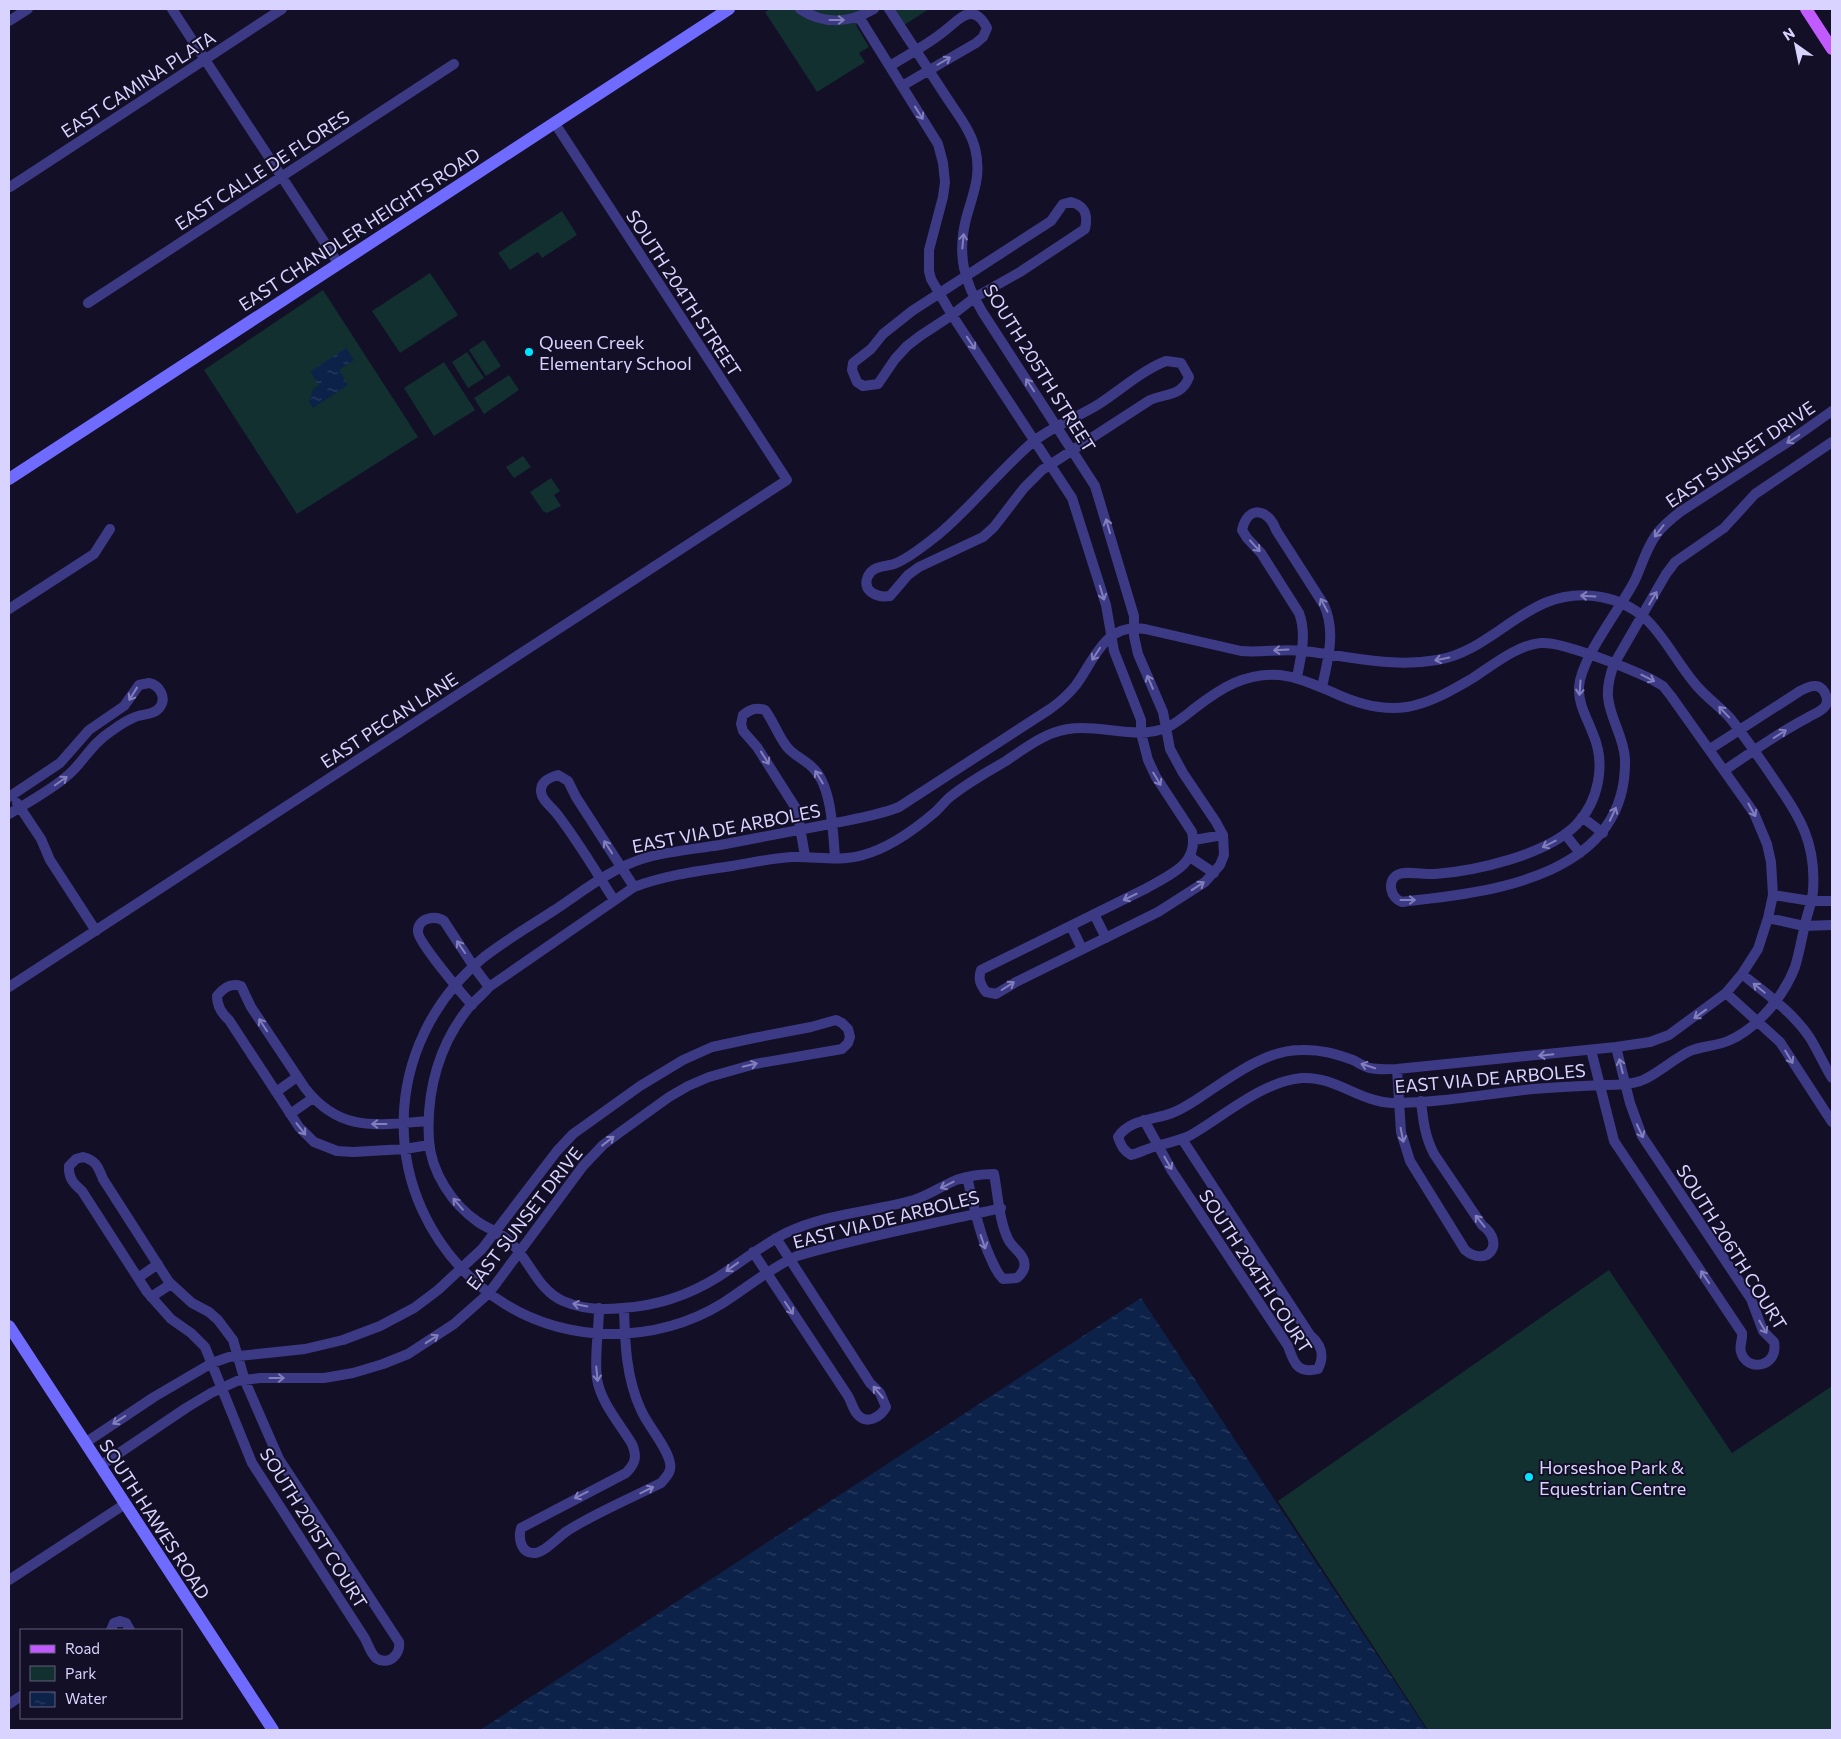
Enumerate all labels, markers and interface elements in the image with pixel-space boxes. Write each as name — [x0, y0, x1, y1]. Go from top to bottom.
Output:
one-way arrow — [828, 15, 845, 25]
north arrow — [1771, 20, 1821, 70]
text: N — [1780, 24, 1798, 44]
street label: EAST CAMINA PLATA — [57, 26, 219, 142]
one-way arrow — [936, 55, 950, 65]
street label: EAST CALLE DE FLORES — [171, 105, 353, 235]
one-way arrow — [914, 106, 924, 120]
street label: EAST CHANDLER HEIGHTS ROAD — [234, 143, 484, 315]
street label: SOUTH 204TH STREET — [622, 206, 746, 380]
one-way arrow — [958, 234, 968, 250]
street label: SOUTH 205TH STREET — [979, 280, 1101, 456]
place label: Queen Creek Elementary School — [539, 331, 692, 374]
one-way arrow — [966, 336, 976, 350]
marker: Queen Creek Elementary School — [523, 346, 535, 358]
one-way arrow — [1025, 379, 1035, 393]
street label: EAST SUNSET DRIVE — [1661, 396, 1819, 512]
one-way arrow — [1786, 434, 1800, 444]
one-way arrow — [1102, 519, 1112, 535]
one-way arrow — [1654, 524, 1665, 537]
one-way arrow — [1249, 539, 1260, 552]
one-way arrow — [1098, 585, 1108, 601]
one-way arrow — [1580, 591, 1596, 600]
one-way arrow — [1649, 591, 1658, 606]
one-way arrow — [1319, 598, 1329, 613]
one-way arrow — [1273, 645, 1289, 654]
one-way arrow — [1091, 646, 1101, 660]
one-way arrow — [1434, 655, 1450, 664]
street label: EAST PECAN LANE — [316, 667, 462, 773]
one-way arrow — [1640, 674, 1655, 683]
one-way arrow — [1145, 675, 1155, 690]
one-way arrow — [1576, 679, 1585, 695]
one-way arrow — [127, 686, 137, 700]
one-way arrow — [1718, 706, 1730, 719]
one-way arrow — [1773, 729, 1787, 739]
one-way arrow — [760, 751, 770, 765]
one-way arrow — [813, 770, 823, 784]
one-way arrow — [1153, 771, 1163, 785]
one-way arrow — [54, 776, 68, 786]
street label: EAST VIA DE ARBOLES — [630, 799, 822, 857]
one-way arrow — [1748, 802, 1757, 817]
one-way arrow — [1608, 807, 1618, 822]
one-way arrow — [602, 840, 612, 854]
one-way arrow — [1542, 840, 1557, 849]
one-way arrow — [1191, 881, 1205, 891]
one-way arrow — [1123, 893, 1138, 902]
one-way arrow — [1400, 895, 1416, 905]
one-way arrow — [455, 941, 465, 955]
one-way arrow — [1001, 981, 1015, 991]
one-way arrow — [1753, 982, 1766, 993]
one-way arrow — [1694, 1008, 1708, 1019]
one-way arrow — [258, 1018, 268, 1032]
one-way arrow — [1539, 1050, 1555, 1059]
one-way arrow — [1784, 1050, 1794, 1064]
one-way arrow — [1615, 1058, 1625, 1074]
street label: EAST VIA DE ARBOLES — [1394, 1059, 1586, 1097]
one-way arrow — [742, 1060, 758, 1069]
one-way arrow — [1360, 1061, 1376, 1070]
one-way arrow — [371, 1119, 388, 1129]
one-way arrow — [296, 1122, 306, 1136]
one-way arrow — [1635, 1123, 1645, 1138]
one-way arrow — [1398, 1127, 1408, 1143]
one-way arrow — [602, 1135, 615, 1146]
street label: EAST SUNSET DRIVE — [461, 1142, 587, 1294]
one-way arrow — [1163, 1156, 1173, 1170]
street label: SOUTH 206TH COURT — [1672, 1160, 1792, 1334]
one-way arrow — [940, 1181, 955, 1190]
street label: EAST VIA DE ARBOLES — [790, 1185, 982, 1253]
street label: SOUTH 204TH COURT — [1195, 1185, 1317, 1357]
one-way arrow — [453, 1198, 464, 1211]
one-way arrow — [1475, 1215, 1486, 1228]
one-way arrow — [979, 1233, 989, 1249]
one-way arrow — [725, 1262, 739, 1272]
one-way arrow — [1699, 1270, 1709, 1284]
one-way arrow — [572, 1300, 588, 1310]
one-way arrow — [785, 1300, 795, 1314]
one-way arrow — [1758, 1319, 1768, 1334]
one-way arrow — [425, 1334, 439, 1344]
one-way arrow — [593, 1366, 602, 1382]
one-way arrow — [269, 1373, 285, 1383]
one-way arrow — [872, 1386, 883, 1399]
one-way arrow — [113, 1415, 127, 1425]
street label: SOUTH HAWES ROAD — [95, 1435, 215, 1603]
street label: SOUTH 201ST COURT — [256, 1444, 372, 1612]
place label: Horseshoe Park & Equestrian Centre — [1539, 1456, 1686, 1499]
marker: Horseshoe Park & Equestrian Centre — [1523, 1471, 1535, 1483]
one-way arrow — [639, 1485, 654, 1494]
one-way arrow — [574, 1491, 589, 1500]
legend — [20, 1629, 182, 1719]
text: Road — [65, 1639, 100, 1657]
text: Park — [65, 1664, 96, 1682]
text: Water — [65, 1689, 107, 1707]

